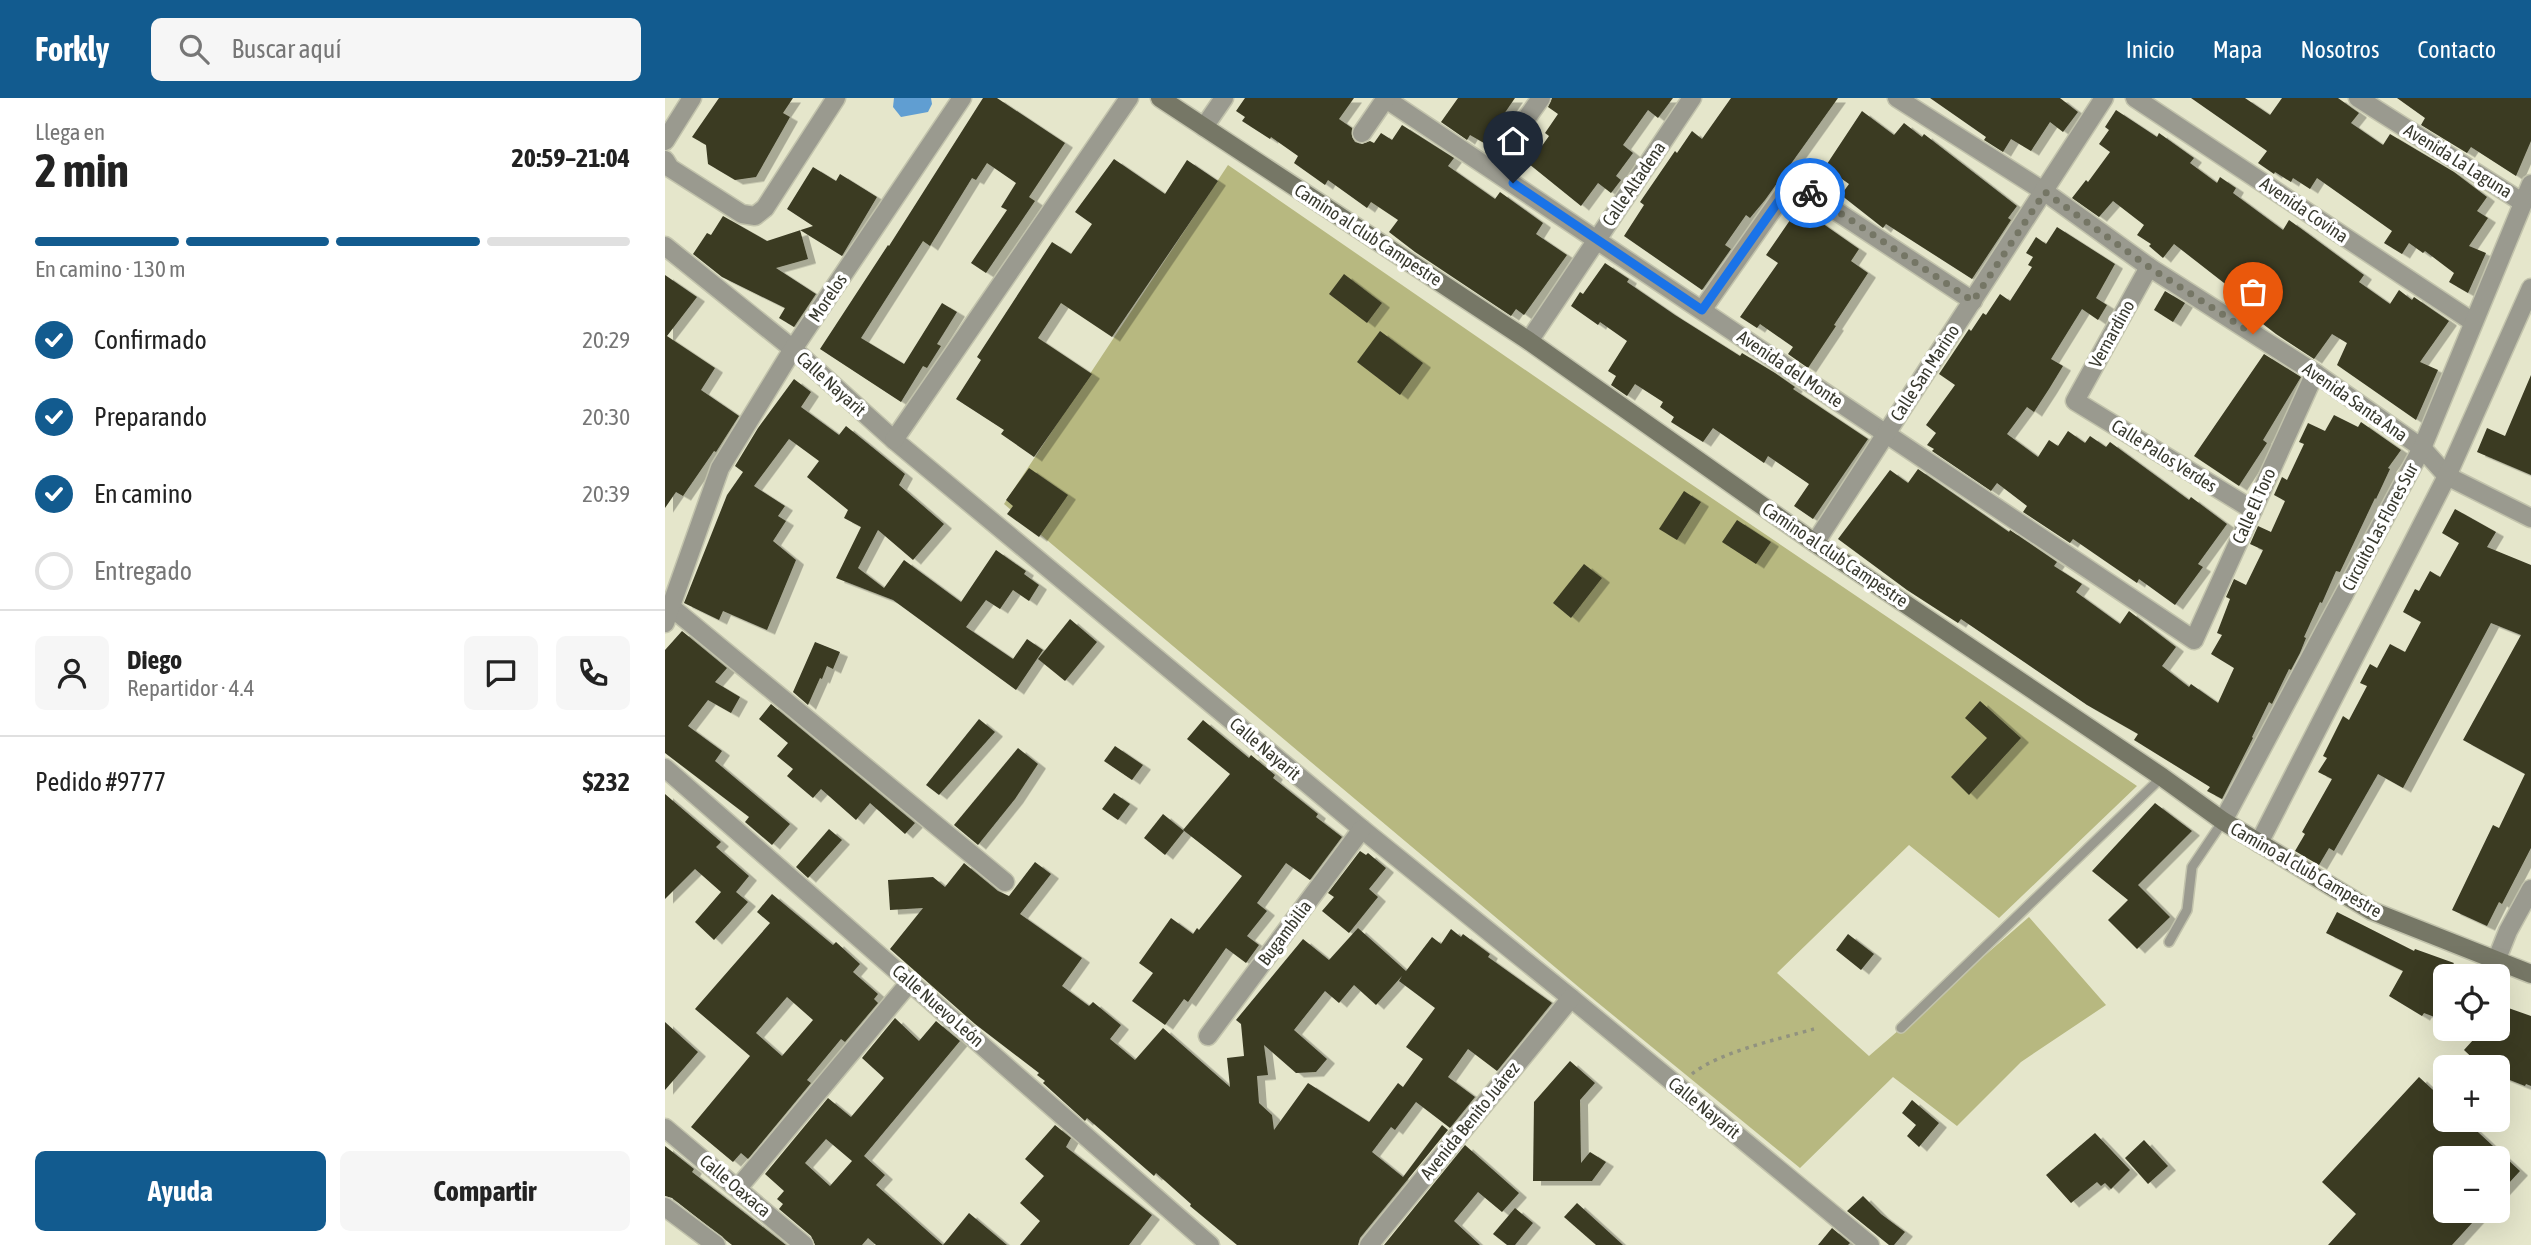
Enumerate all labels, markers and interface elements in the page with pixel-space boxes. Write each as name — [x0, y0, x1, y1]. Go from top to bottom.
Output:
search box — [151, 18, 641, 81]
text: Forkly — [35, 30, 109, 68]
icon: search — [175, 30, 213, 68]
text: Buscar aquí — [231, 34, 341, 64]
text: Inicio — [2126, 36, 2175, 63]
text: Mapa — [2213, 36, 2262, 63]
text: Nosotros — [2300, 36, 2379, 63]
text: Contacto — [2417, 36, 2496, 63]
pin — [1483, 111, 1543, 183]
text: Llega en — [35, 119, 105, 145]
street label: Avenida La Laguna — [2400, 119, 2516, 202]
icon: home — [1494, 122, 1532, 160]
street label: Calle Altadena — [1598, 137, 1670, 230]
text: 20:59–21:04 — [512, 143, 630, 173]
text: 2 min — [35, 144, 129, 197]
courier — [1775, 158, 1845, 228]
street label: Avenida Covina — [2256, 172, 2352, 247]
icon: bike — [1791, 174, 1829, 212]
street label: Camino al club Campestre — [1291, 179, 1446, 290]
text: En camino · 130 m — [35, 256, 186, 282]
pin — [2223, 262, 2283, 334]
street label: Morelos — [804, 270, 851, 326]
icon: bag — [2234, 273, 2272, 311]
street label: Vernardino — [2084, 296, 2139, 371]
icon: check — [35, 321, 73, 359]
street label: Calle San Marino — [1886, 321, 1964, 425]
text: Confirmado — [94, 325, 207, 355]
street label: Avenida del Monte — [1733, 326, 1847, 412]
text: 20:29 — [582, 327, 630, 353]
street label: Calle Nayarit — [792, 347, 870, 420]
street label: Avenida Santa Ana — [2299, 358, 2412, 445]
icon: check — [35, 398, 73, 436]
text: Preparando — [94, 402, 207, 432]
text: 20:30 — [582, 404, 630, 430]
street label: Calle Palos Verdes — [2108, 415, 2221, 496]
street label: Circuito Las Flores Sur — [2337, 459, 2422, 594]
street label: Calle El Toro — [2228, 465, 2279, 547]
icon: check — [35, 475, 73, 513]
text: En camino — [94, 479, 193, 509]
text: 20:39 — [582, 481, 630, 507]
street label: Camino al club Campestre — [1758, 498, 1912, 611]
text: Entregado — [94, 556, 192, 586]
button: person — [35, 636, 109, 710]
button: chat — [464, 636, 538, 710]
button: phone — [556, 636, 630, 710]
text: Diego — [127, 645, 182, 675]
text: Repartidor · 4.4 — [127, 675, 254, 701]
street label: Calle Nayarit — [1226, 713, 1305, 784]
text: Pedido #9777 — [35, 767, 166, 797]
text: $232 — [582, 767, 630, 797]
street label: Camino al club Campestre — [2227, 818, 2386, 921]
street label: Bugambilia — [1253, 896, 1316, 969]
street label: Calle Nuevo León — [888, 960, 988, 1051]
map controls — [2433, 964, 2510, 1223]
button: locate — [2433, 964, 2510, 1041]
button: + — [2433, 1055, 2510, 1132]
street label: Avenida Benito Juárez — [1416, 1057, 1524, 1184]
street label: Calle Nayarit — [1664, 1072, 1744, 1143]
button: − — [2433, 1146, 2510, 1223]
street label: Calle Oaxaca — [696, 1150, 775, 1221]
button: Ayuda — [35, 1151, 326, 1231]
button: Compartir — [340, 1151, 630, 1231]

